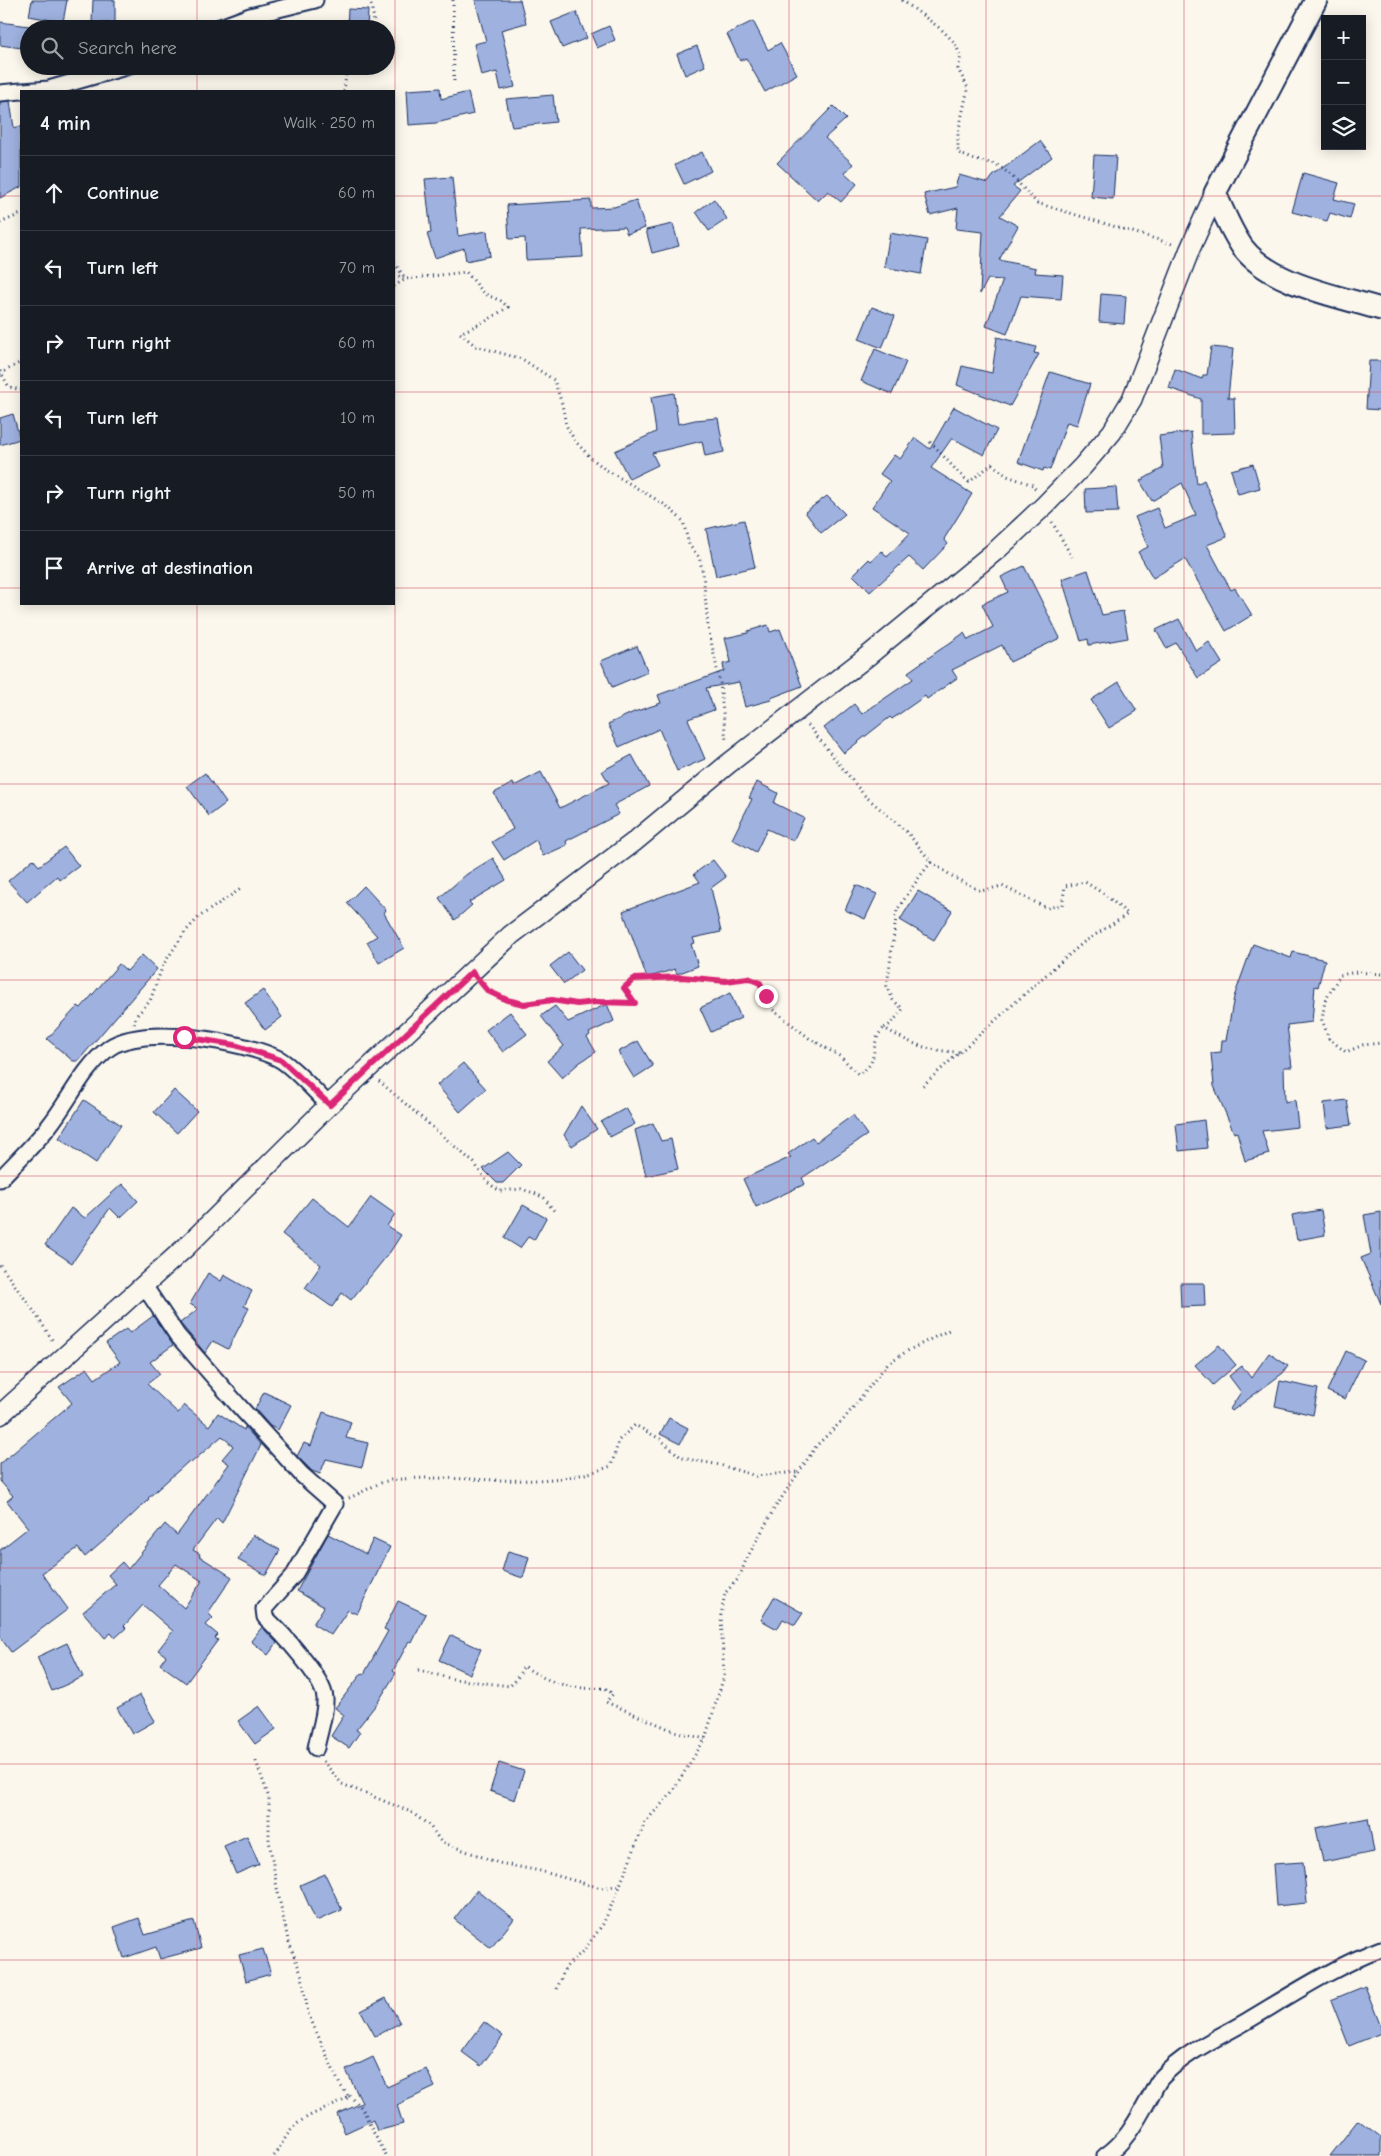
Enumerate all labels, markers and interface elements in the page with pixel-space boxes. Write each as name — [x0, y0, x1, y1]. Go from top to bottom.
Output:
map controls — [1321, 15, 1366, 150]
button: + — [1321, 15, 1366, 60]
search box — [20, 20, 395, 75]
icon: search — [38, 34, 66, 62]
text: Search here — [78, 37, 177, 59]
button: − — [1321, 60, 1366, 105]
button: layers — [1321, 105, 1366, 150]
text: 4 min — [40, 111, 91, 135]
text: Walk · 250 m — [284, 114, 375, 132]
icon: ahead — [40, 179, 68, 207]
text: Continue — [87, 182, 159, 204]
text: 60 m — [338, 184, 375, 202]
icon: left — [40, 254, 68, 282]
text: Turn left — [87, 257, 158, 279]
text: 70 m — [339, 259, 375, 277]
icon: right — [40, 329, 68, 357]
text: Turn right — [87, 332, 171, 354]
text: 60 m — [338, 334, 375, 352]
icon: left — [40, 404, 68, 432]
text: Turn left — [87, 407, 158, 429]
text: 10 m — [340, 409, 375, 427]
icon: right — [40, 479, 68, 507]
text: Turn right — [87, 482, 171, 504]
text: 50 m — [338, 484, 375, 502]
icon: arrive — [40, 554, 68, 582]
text: Arrive at destination — [87, 557, 253, 579]
route end — [755, 985, 778, 1008]
route start — [173, 1026, 196, 1049]

